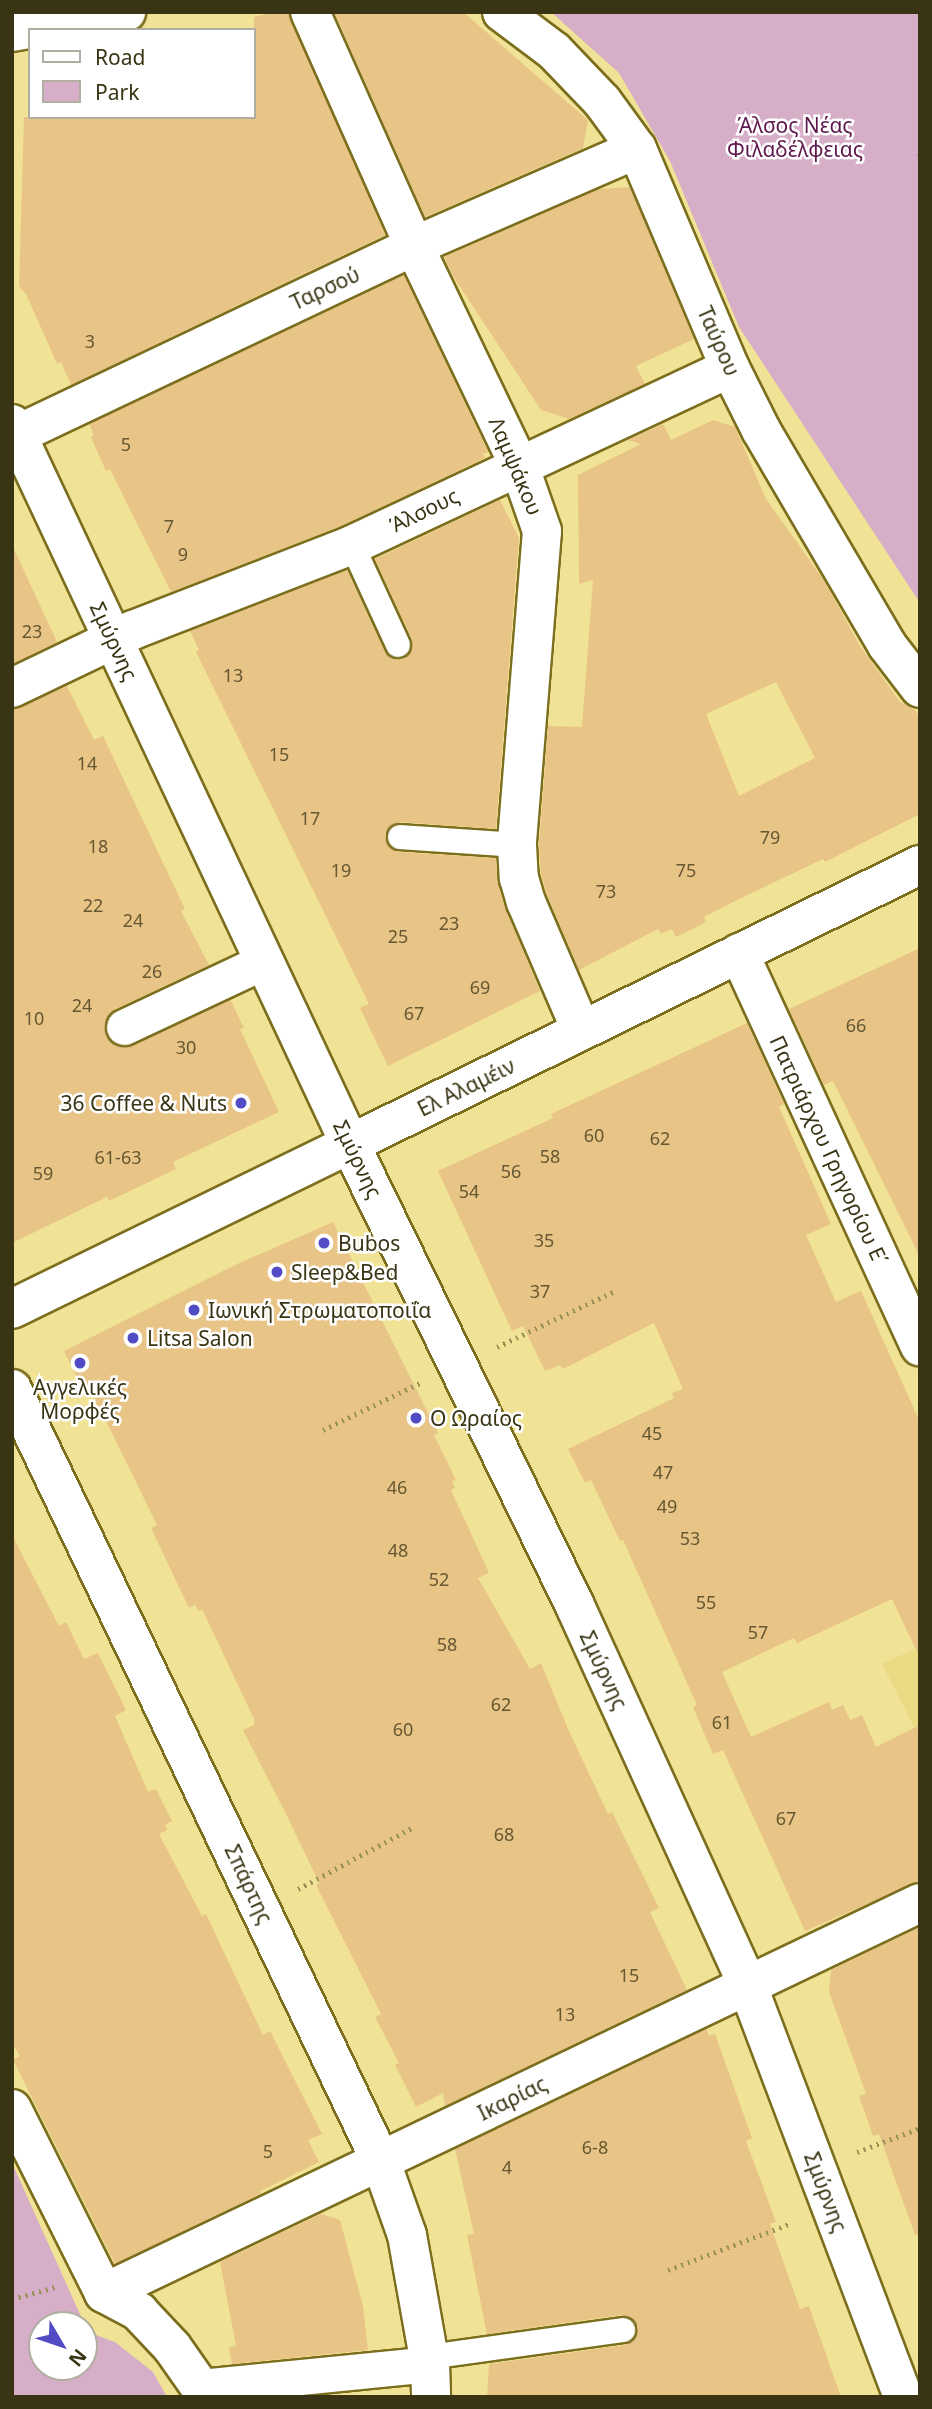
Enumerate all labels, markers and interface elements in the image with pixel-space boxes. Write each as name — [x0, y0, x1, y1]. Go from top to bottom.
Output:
legend — [28, 28, 256, 119]
text: Road — [95, 43, 145, 71]
text: Park — [95, 78, 139, 106]
park label: Άλσος Νέας Φιλαδέλφειας — [727, 112, 863, 162]
street label: Ταρσού — [286, 261, 364, 315]
street label: Ταύρου — [693, 302, 745, 380]
house number: 3 — [85, 330, 95, 352]
street label: Λαμψάκου — [484, 413, 548, 519]
house number: 5 — [121, 433, 131, 455]
street label: Άλσους — [385, 483, 463, 537]
house number: 7 — [164, 515, 174, 537]
house number: 9 — [178, 543, 188, 565]
street label: Σμύρνης — [85, 598, 143, 684]
house number: 23 — [22, 620, 42, 642]
house number: 13 — [223, 664, 243, 686]
house number: 15 — [269, 743, 289, 765]
house number: 14 — [77, 752, 97, 774]
house number: 17 — [300, 807, 320, 829]
house number: 79 — [760, 826, 780, 848]
house number: 18 — [88, 835, 108, 857]
house number: 19 — [331, 859, 351, 881]
house number: 75 — [676, 859, 696, 881]
house number: 73 — [596, 880, 616, 902]
house number: 22 — [83, 894, 103, 916]
house number: 24 — [123, 909, 143, 931]
house number: 23 — [439, 912, 459, 934]
house number: 25 — [388, 925, 408, 947]
house number: 26 — [142, 960, 162, 982]
house number: 69 — [470, 976, 490, 998]
house number: 24 — [72, 994, 92, 1016]
house number: 67 — [404, 1002, 424, 1024]
house number: 10 — [24, 1007, 44, 1029]
house number: 66 — [846, 1014, 866, 1036]
street label: Πατριάρχου Γρηγορίου Ε΄ — [765, 1031, 893, 1269]
house number: 30 — [176, 1036, 196, 1058]
street label: Ελ Αλαμέιν — [413, 1053, 519, 1121]
place label: 36 Coffee & Nuts — [61, 1090, 227, 1116]
marker: 36 Coffee & Nuts — [233, 1095, 249, 1111]
street label: Σμύρνης — [328, 1116, 388, 1202]
house number: 60 — [584, 1124, 604, 1146]
house number: 62 — [650, 1127, 670, 1149]
house number: 58 — [540, 1145, 560, 1167]
house number: 61-63 — [95, 1146, 141, 1168]
house number: 56 — [501, 1160, 521, 1182]
house number: 59 — [33, 1162, 53, 1184]
house number: 54 — [459, 1180, 479, 1202]
house number: 35 — [534, 1229, 554, 1251]
place label: Bubos — [338, 1230, 400, 1256]
marker: Bubos — [316, 1235, 332, 1251]
place label: Sleep&Bed — [291, 1259, 398, 1285]
marker: Sleep&Bed — [269, 1264, 285, 1280]
house number: 37 — [530, 1280, 550, 1302]
place label: Ιωνική Στρωματοποιΐα — [208, 1297, 431, 1323]
marker: Ιωνική Στρωματοποιΐα — [186, 1302, 202, 1318]
place label: Litsa Salon — [147, 1325, 253, 1351]
marker: Litsa Salon — [125, 1330, 141, 1346]
marker: Αγγελικές Μορφές — [72, 1355, 88, 1371]
place label: Αγγελικές Μορφές — [33, 1374, 127, 1424]
place label: Ο Ωραίος — [430, 1405, 522, 1431]
marker: Ο Ωραίος — [408, 1410, 424, 1426]
house number: 45 — [642, 1422, 662, 1444]
house number: 47 — [653, 1461, 673, 1483]
house number: 46 — [387, 1476, 407, 1498]
house number: 49 — [657, 1495, 677, 1517]
house number: 53 — [680, 1527, 700, 1549]
house number: 48 — [388, 1539, 408, 1561]
house number: 52 — [429, 1568, 449, 1590]
house number: 55 — [696, 1591, 716, 1613]
house number: 57 — [748, 1621, 768, 1643]
street label: Σμύρνης — [575, 1627, 633, 1713]
house number: 58 — [437, 1633, 457, 1655]
house number: 62 — [491, 1693, 511, 1715]
house number: 61 — [712, 1711, 732, 1733]
house number: 60 — [393, 1718, 413, 1740]
house number: 67 — [776, 1807, 796, 1829]
house number: 68 — [494, 1823, 514, 1845]
street label: Σπάρτης — [220, 1840, 278, 1928]
house number: 15 — [619, 1964, 639, 1986]
house number: 13 — [555, 2003, 575, 2025]
street label: Ικαρίας — [473, 2071, 551, 2125]
house number: 6-8 — [582, 2136, 608, 2158]
house number: 5 — [263, 2140, 273, 2162]
street label: Σμύρνης — [799, 2148, 853, 2236]
house number: 4 — [502, 2156, 512, 2178]
north arrow — [28, 2311, 98, 2381]
text: N — [63, 2344, 93, 2372]

